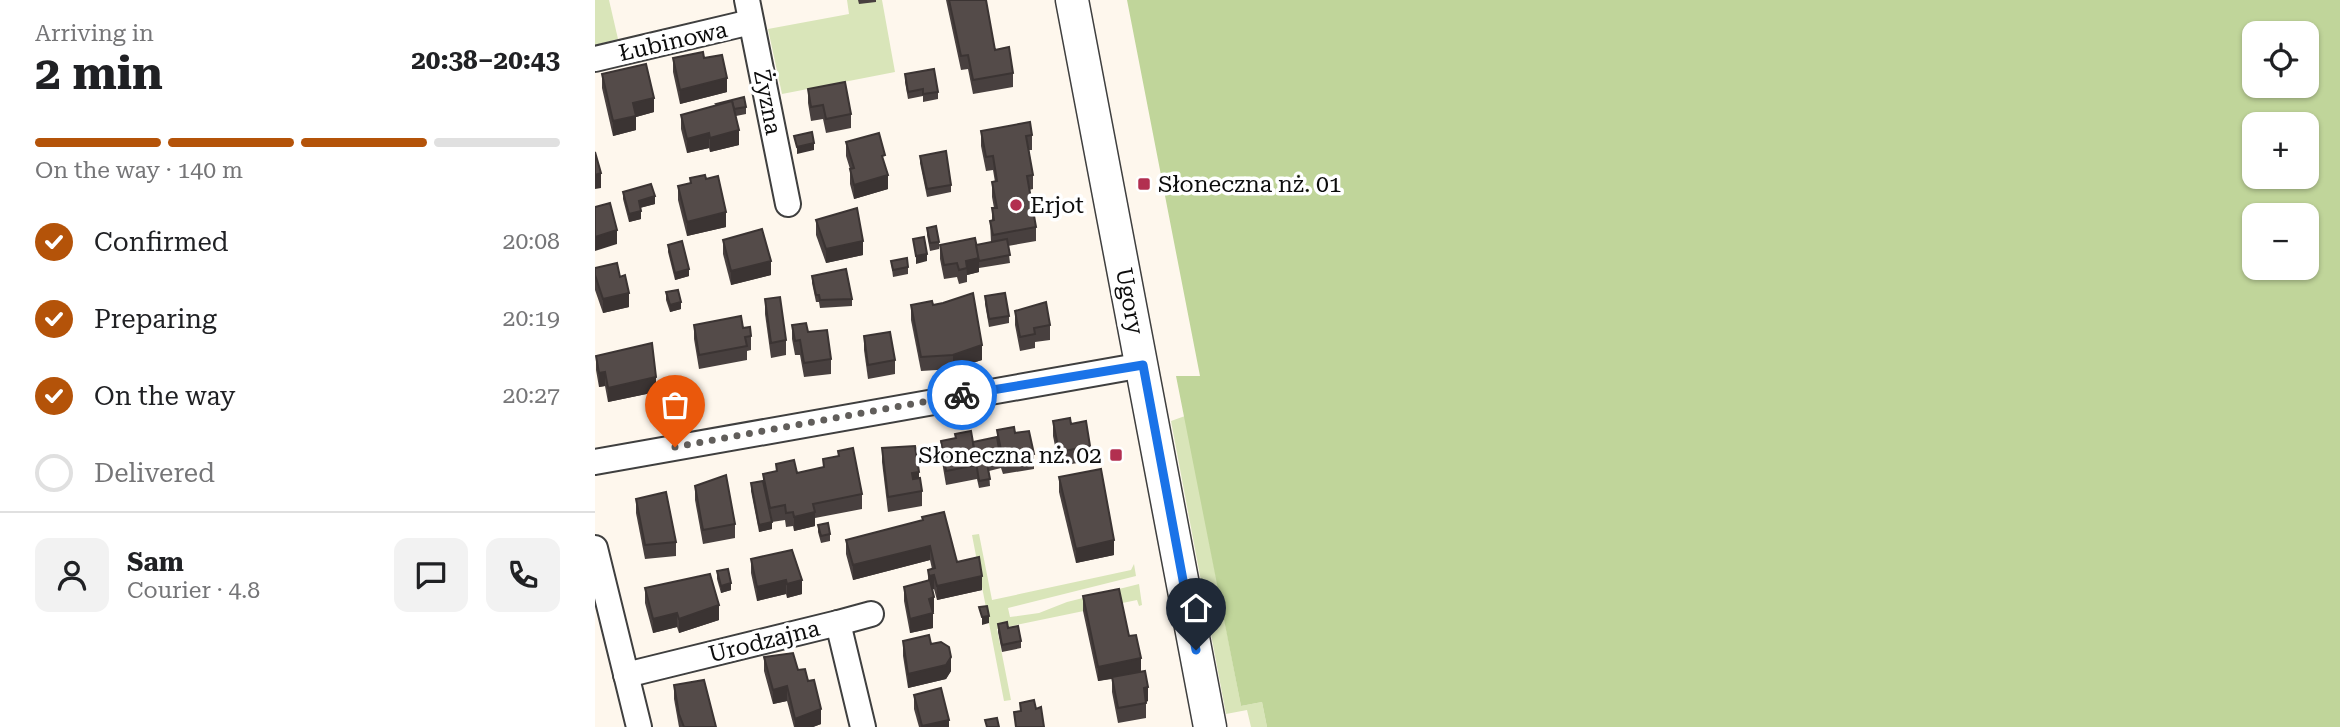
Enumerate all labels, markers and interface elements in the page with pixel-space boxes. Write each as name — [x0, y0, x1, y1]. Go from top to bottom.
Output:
street label: Łubinowa — [616, 16, 730, 67]
text: Arriving in — [35, 20, 154, 47]
map controls — [2242, 21, 2319, 280]
button: locate — [2242, 21, 2319, 98]
text: 20:38–20:43 — [411, 45, 560, 75]
text: 2 min — [35, 46, 163, 100]
street label: Żyzna — [748, 67, 787, 138]
button: + — [2242, 112, 2319, 189]
text: On the way · 140 m — [35, 157, 243, 184]
place label: Słoneczna nż. 01 — [1158, 171, 1342, 198]
marker: Słoneczna nż. 01 — [1136, 176, 1152, 192]
place label: Erjot — [1030, 192, 1084, 219]
marker: Erjot — [1008, 197, 1024, 213]
button: − — [2242, 203, 2319, 280]
icon: check — [35, 223, 73, 261]
text: Confirmed — [94, 227, 229, 257]
text: 20:08 — [503, 228, 560, 255]
street label: Ugory — [1110, 265, 1149, 337]
icon: check — [35, 300, 73, 338]
text: Preparing — [94, 304, 217, 334]
text: 20:19 — [503, 305, 560, 332]
courier — [927, 360, 997, 430]
pin — [645, 375, 705, 447]
icon: bike — [943, 376, 981, 414]
icon: check — [35, 377, 73, 415]
text: On the way — [94, 381, 235, 411]
text: 20:27 — [503, 382, 560, 409]
icon: bag — [656, 386, 694, 424]
place label: Słoneczna nż. 02 — [918, 442, 1102, 469]
marker: Słoneczna nż. 02 — [1108, 447, 1124, 463]
text: Delivered — [94, 458, 215, 488]
button: person — [35, 538, 109, 612]
button: chat — [394, 538, 468, 612]
button: phone — [486, 538, 560, 612]
text: Sam — [127, 547, 184, 577]
text: Courier · 4.8 — [127, 577, 260, 604]
pin — [1166, 578, 1226, 650]
icon: home — [1177, 589, 1215, 627]
street label: Urodzajna — [706, 615, 823, 668]

